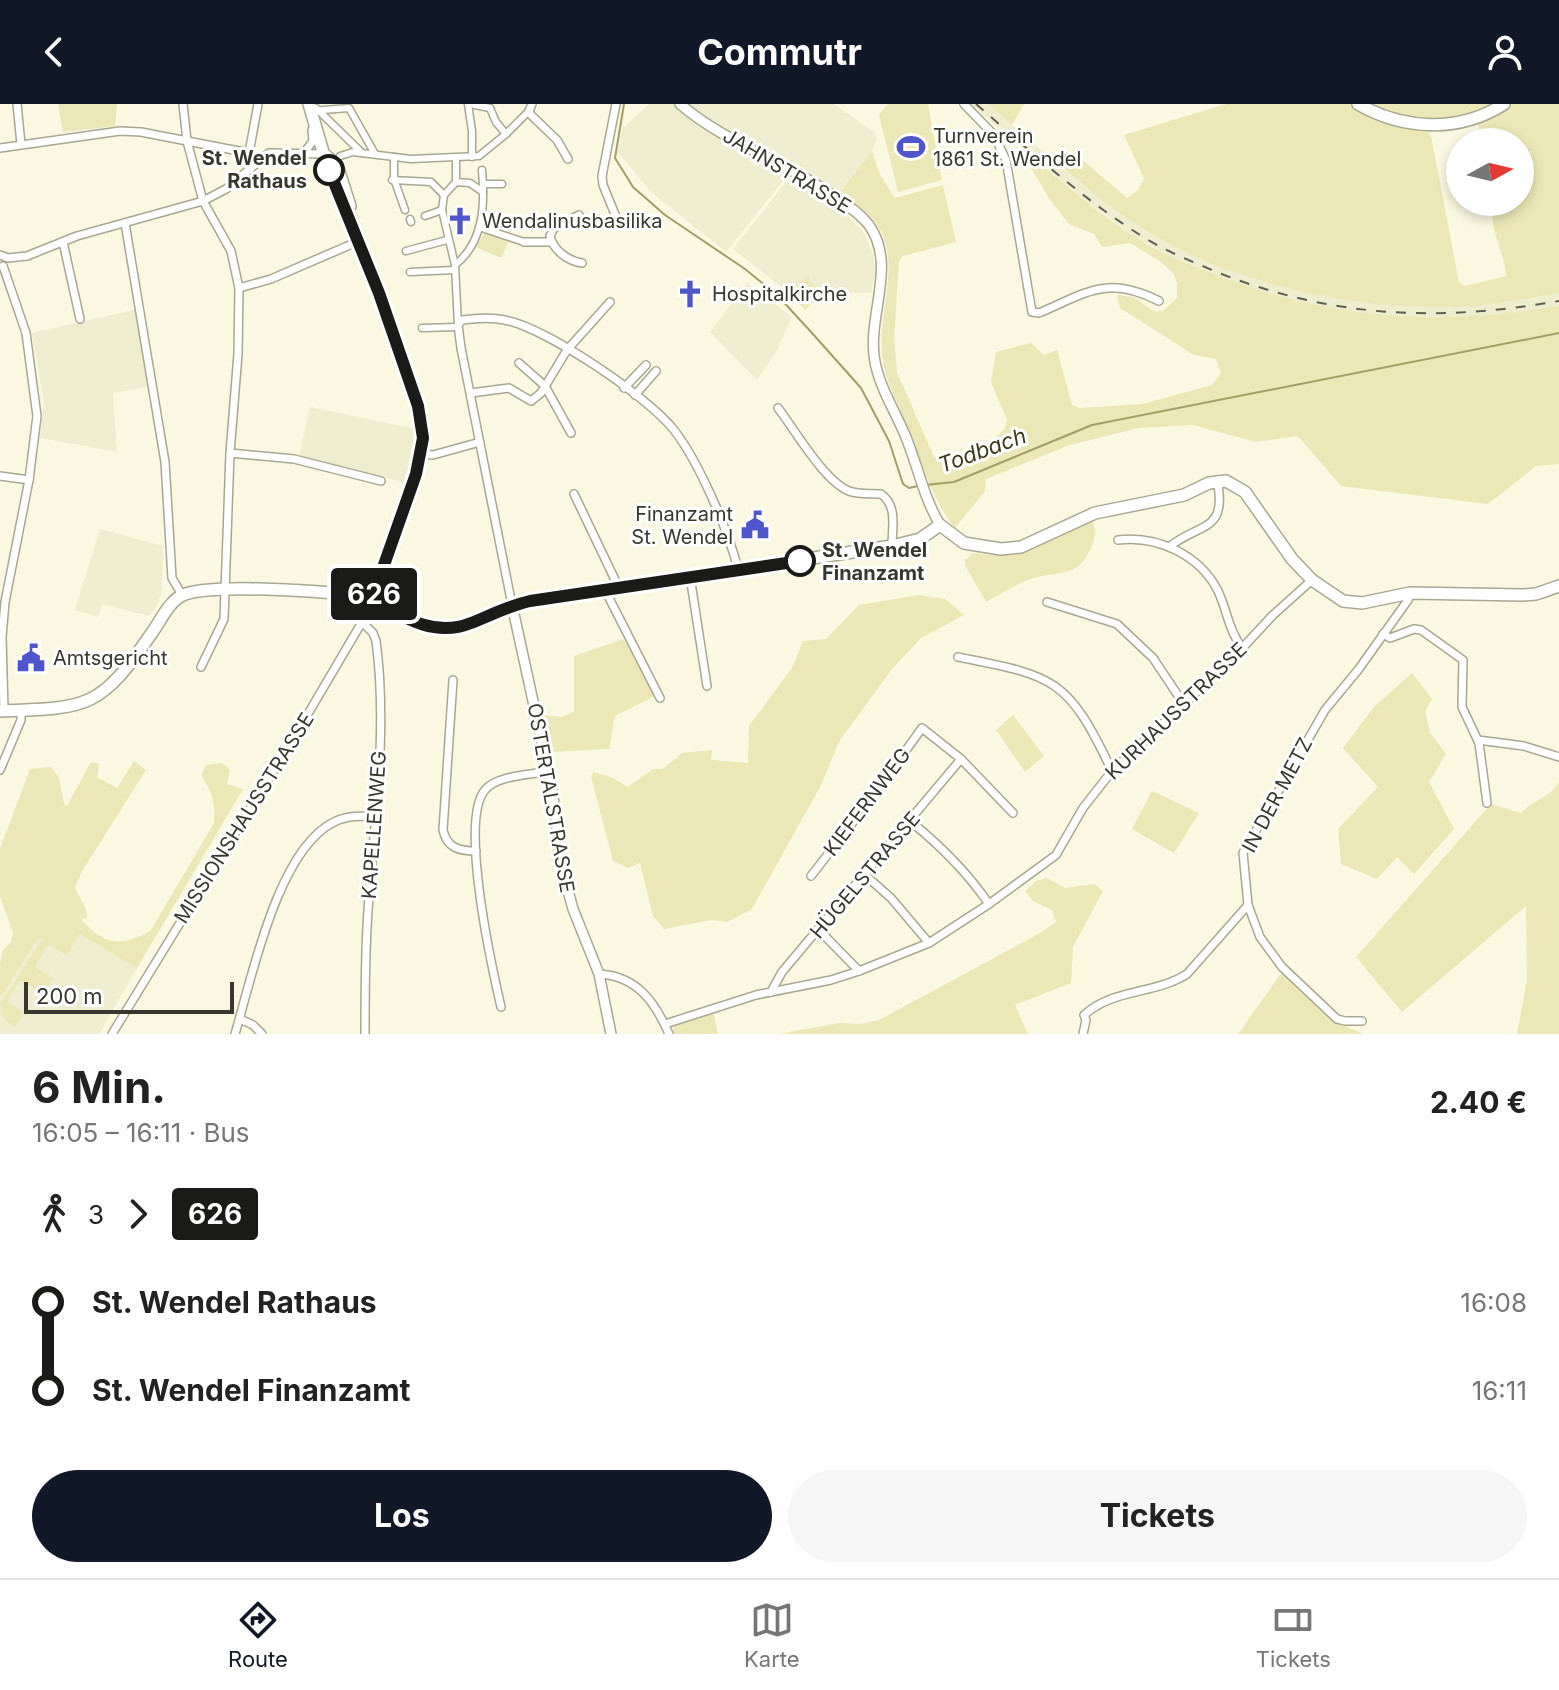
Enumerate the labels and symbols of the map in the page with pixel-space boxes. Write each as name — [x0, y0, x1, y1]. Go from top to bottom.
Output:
street label: JAHNSTRASSE — [719, 123, 855, 219]
place label: Turnverein 1861 St. Wendel — [933, 124, 1081, 171]
north arrow — [1446, 128, 1534, 216]
sports icon: Turnverein 1861 St. Wendel — [896, 132, 926, 162]
place label: St. Wendel Rathaus — [202, 146, 307, 193]
marker: St. Wendel Rathaus — [314, 155, 344, 185]
church icon: Wendalinusbasilika — [445, 206, 475, 236]
place label: Wendalinusbasilika — [482, 209, 663, 233]
church icon: Hospitalkirche — [675, 279, 705, 309]
place label: Hospitalkirche — [712, 282, 847, 306]
water label: Todbach — [934, 422, 1030, 478]
place label: Finanzamt St. Wendel — [631, 502, 733, 549]
public building icon: Finanzamt St. Wendel — [740, 510, 770, 540]
place label: St. Wendel Finanzamt — [822, 538, 927, 585]
marker: St. Wendel Finanzamt — [785, 546, 815, 576]
line badge: 626 — [328, 568, 420, 620]
street label: KURHAUSSTRASSE — [1100, 637, 1252, 785]
public building icon: Amtsgericht — [16, 643, 46, 673]
place label: Amtsgericht — [53, 646, 168, 670]
street label: OSTERTALSTRASSE — [522, 701, 580, 895]
street label: MISSIONSHAUSSTRASSE — [169, 708, 319, 928]
street label: IN DER METZ — [1237, 733, 1317, 857]
street label: KIEFERNWEG — [819, 743, 915, 861]
street label: KAPELLENWEG — [357, 750, 391, 900]
street label: HÜGELSTRASSE — [805, 807, 925, 943]
scale bar — [24, 978, 234, 1014]

